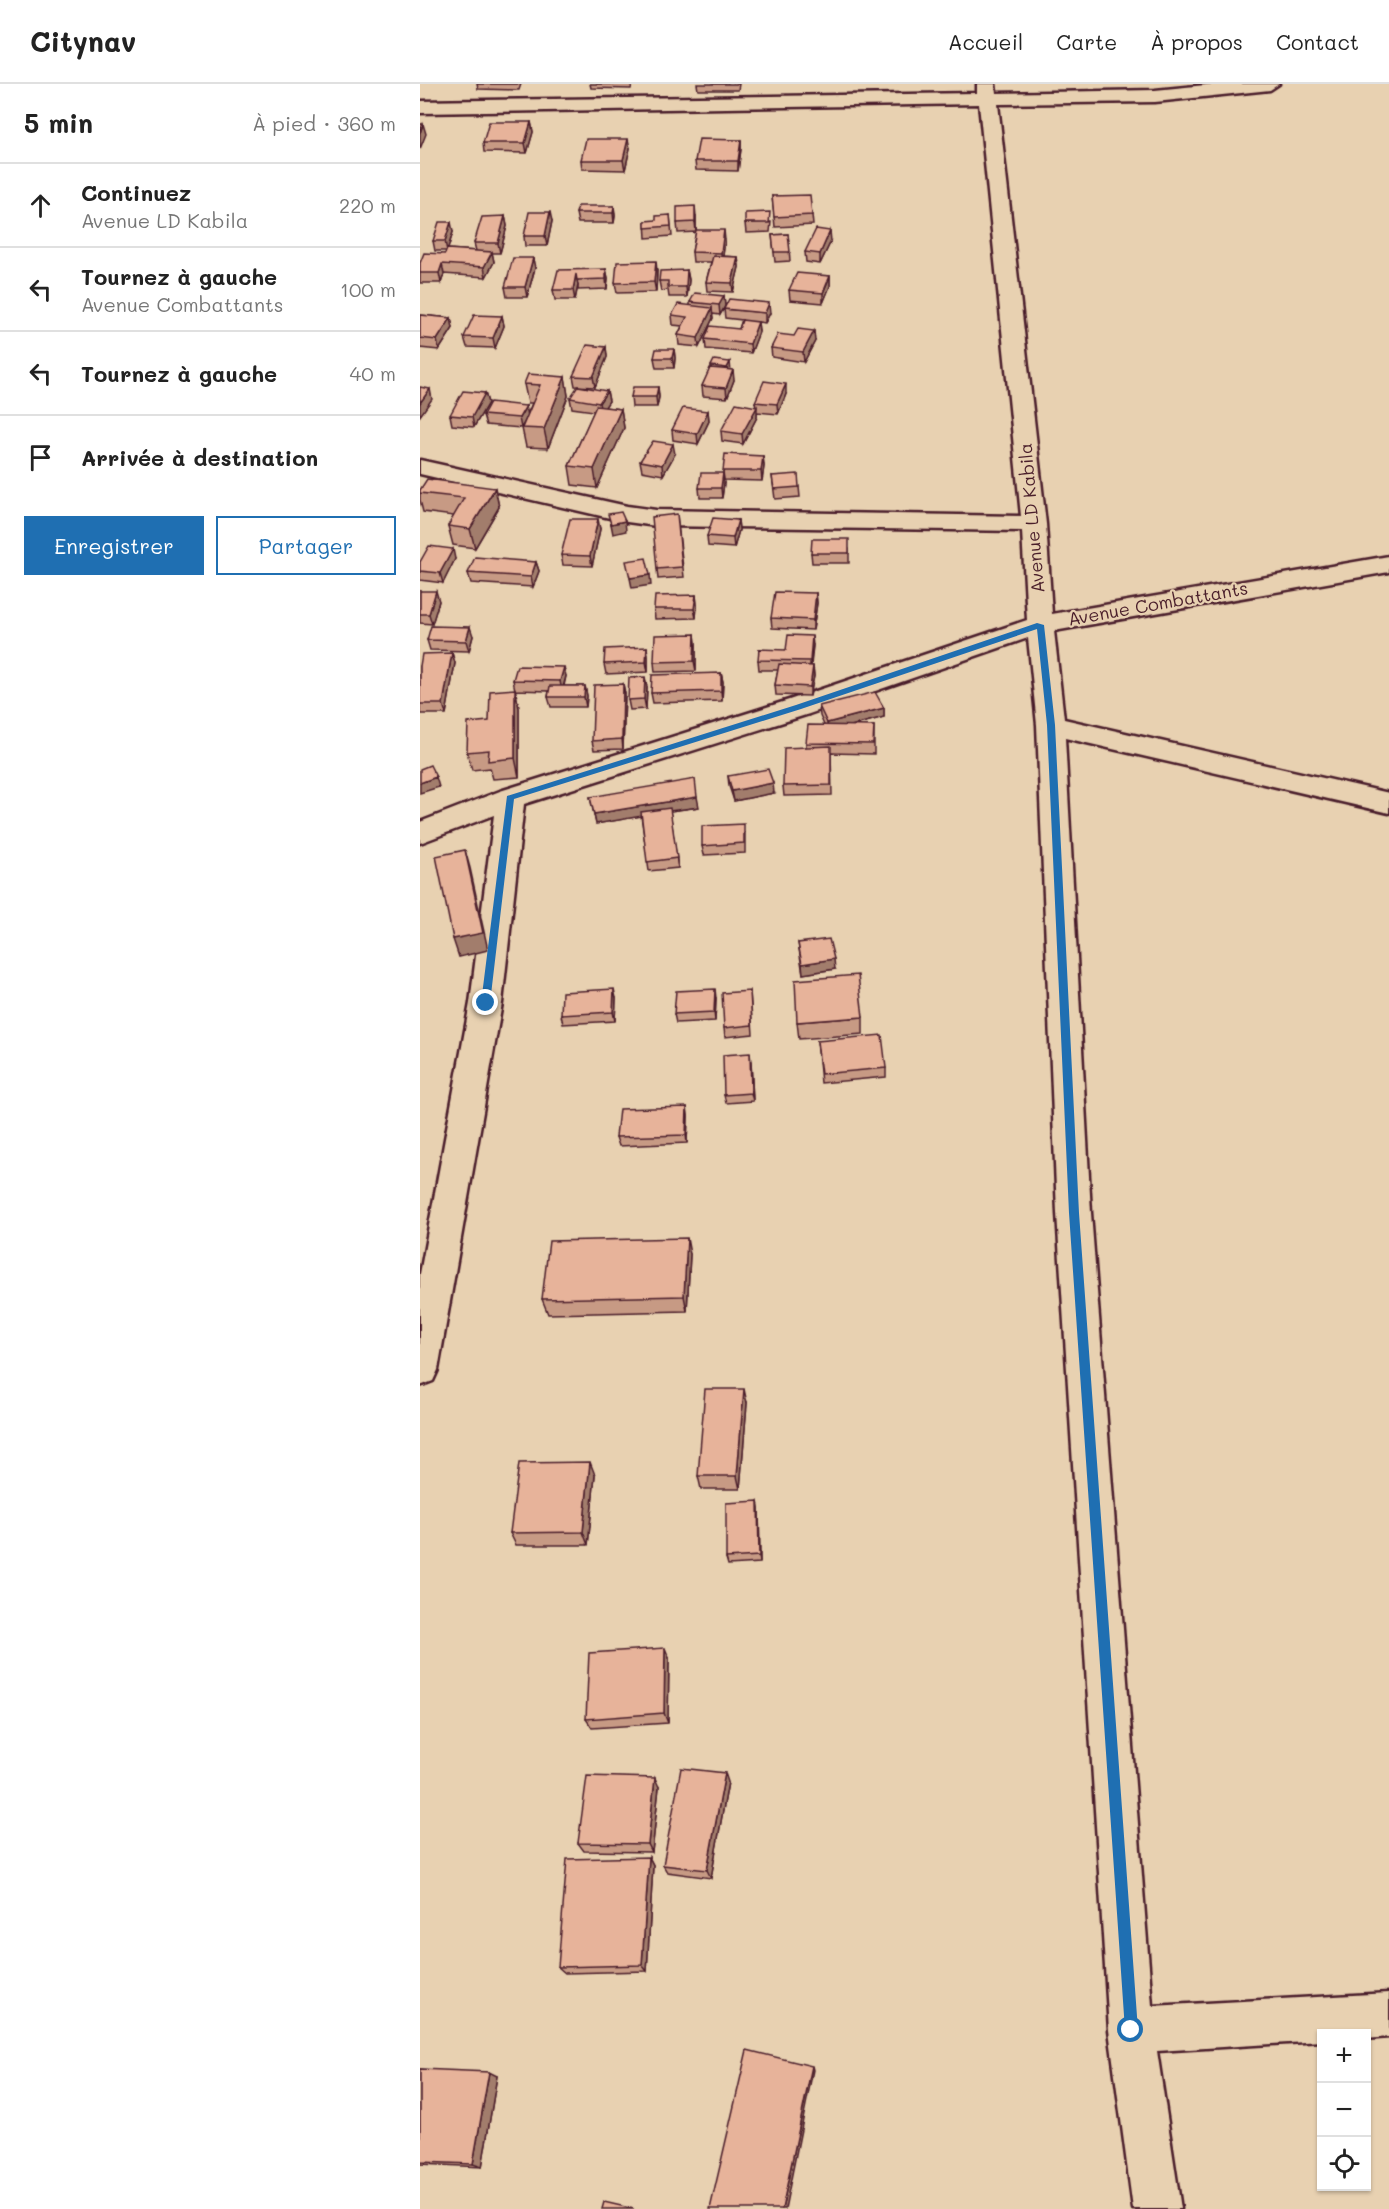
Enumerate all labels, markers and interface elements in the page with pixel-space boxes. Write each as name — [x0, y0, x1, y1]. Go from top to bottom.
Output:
text: Citynav — [30, 23, 136, 59]
text: Accueil — [948, 28, 1023, 55]
text: Carte — [1056, 28, 1117, 55]
text: À propos — [1150, 28, 1243, 55]
text: Contact — [1276, 28, 1359, 55]
text: 5 min — [24, 106, 93, 140]
text: À pied · 360 m — [252, 110, 396, 136]
text: Continuez — [81, 178, 191, 207]
icon: ahead — [24, 189, 57, 222]
text: 220 m — [339, 192, 396, 218]
text: Avenue LD Kabila — [81, 207, 248, 233]
text: Tournez à gauche — [81, 262, 277, 291]
icon: left — [24, 273, 57, 306]
text: 100 m — [340, 276, 396, 302]
text: Avenue Combattants — [81, 291, 284, 317]
icon: left — [24, 357, 57, 390]
text: Tournez à gauche — [81, 359, 277, 388]
text: 40 m — [350, 360, 396, 386]
icon: arrive — [24, 441, 57, 474]
street label: Avenue LD Kabila — [1012, 442, 1050, 594]
text: Arrivée à destination — [81, 443, 318, 472]
button: Enregistrer — [24, 516, 204, 575]
button: Partager — [216, 516, 396, 575]
street label: Avenue Combattants — [1066, 575, 1250, 631]
route end — [472, 989, 498, 1015]
route start — [1117, 2016, 1143, 2042]
map controls — [1317, 2029, 1371, 2191]
button: + — [1317, 2029, 1371, 2083]
button: − — [1317, 2083, 1371, 2137]
button: locate — [1317, 2137, 1371, 2191]

